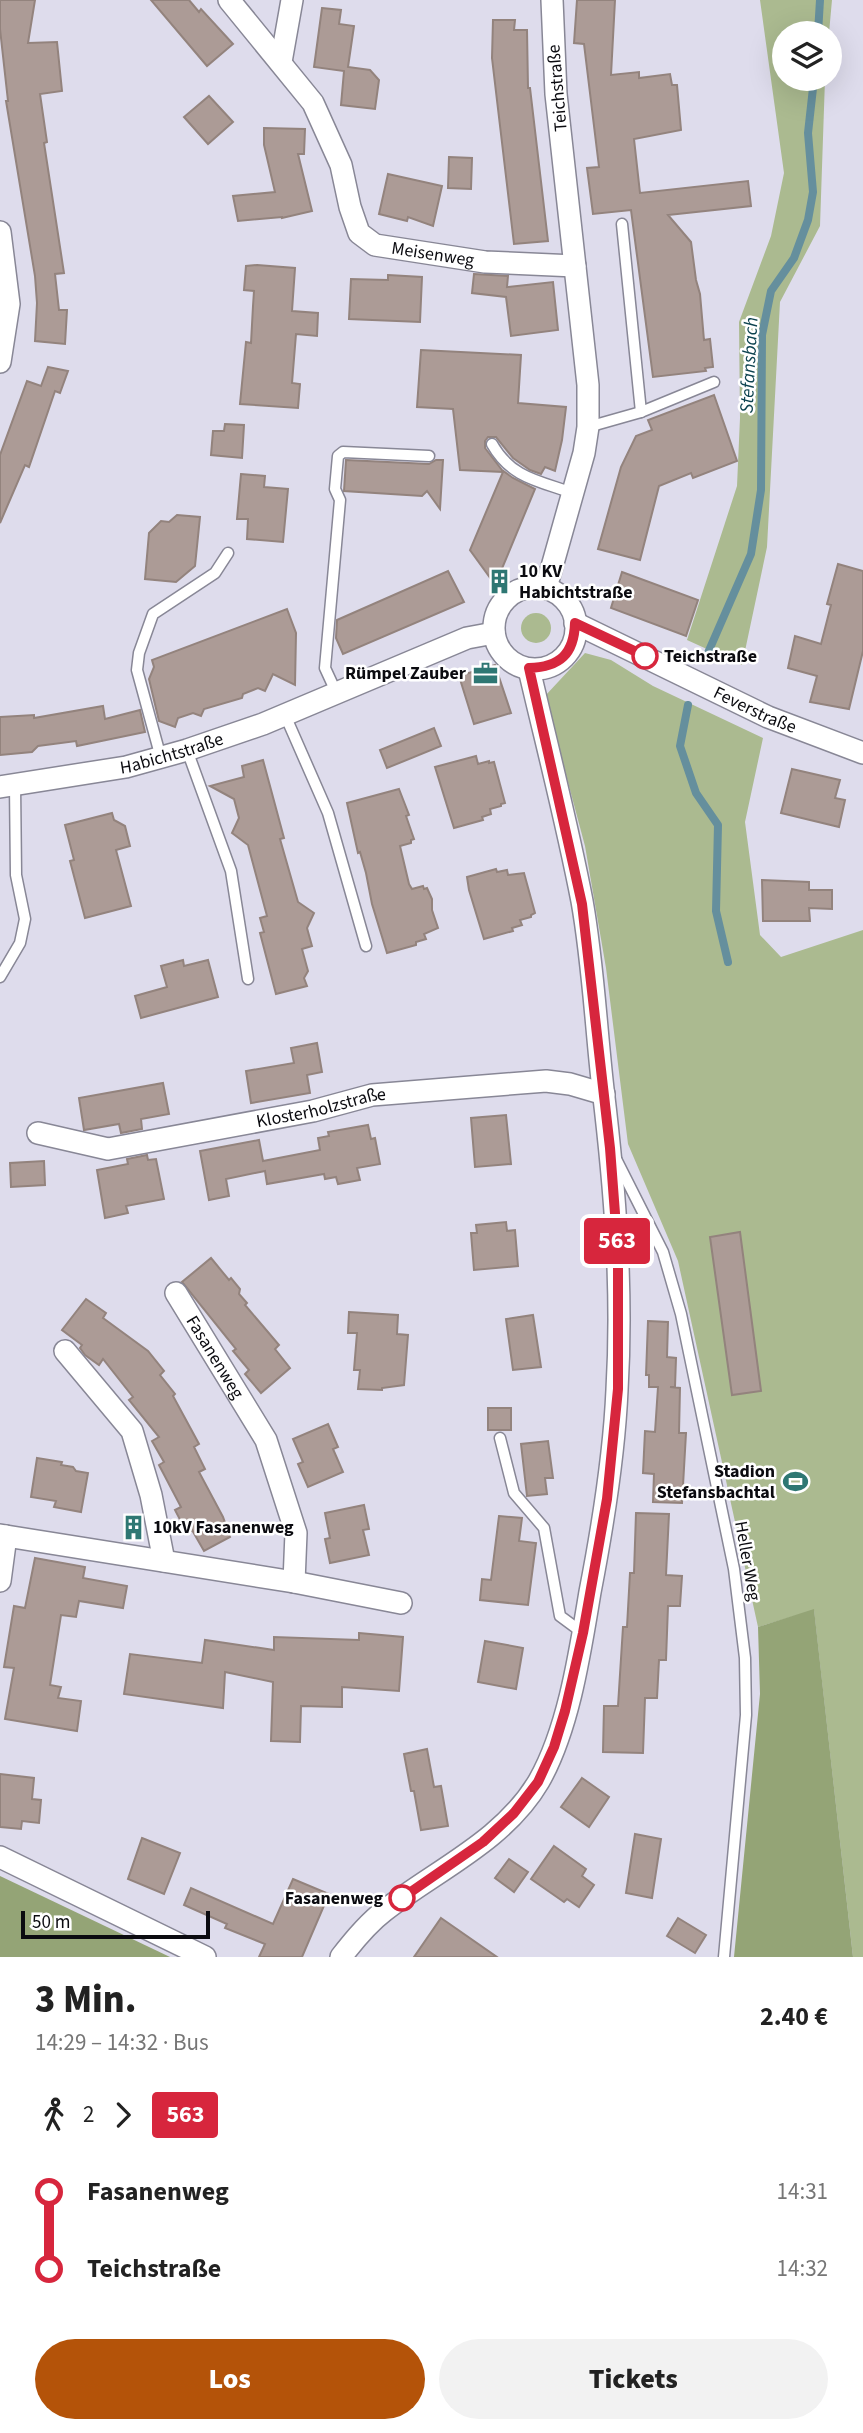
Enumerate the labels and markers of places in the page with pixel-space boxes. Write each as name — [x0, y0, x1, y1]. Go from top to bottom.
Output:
place label: 10 KV Habichtstraße — [519, 559, 633, 605]
building icon: 10 KV Habichtstraße — [485, 567, 513, 595]
marker: Teichstraße — [632, 643, 658, 669]
place label: Teichstraße — [664, 644, 757, 669]
office icon: Rümpel Zauber — [472, 659, 500, 687]
place label: Rümpel Zauber — [345, 661, 467, 686]
place label: Stadion Stefansbachtal — [657, 1459, 775, 1505]
sports icon: Stadion Stefansbachtal — [781, 1467, 809, 1495]
building icon: 10kV Fasanenweg — [119, 1513, 147, 1541]
place label: 10kV Fasanenweg — [153, 1515, 294, 1540]
marker: Fasanenweg — [389, 1885, 415, 1911]
place label: Fasanenweg — [285, 1886, 383, 1911]

